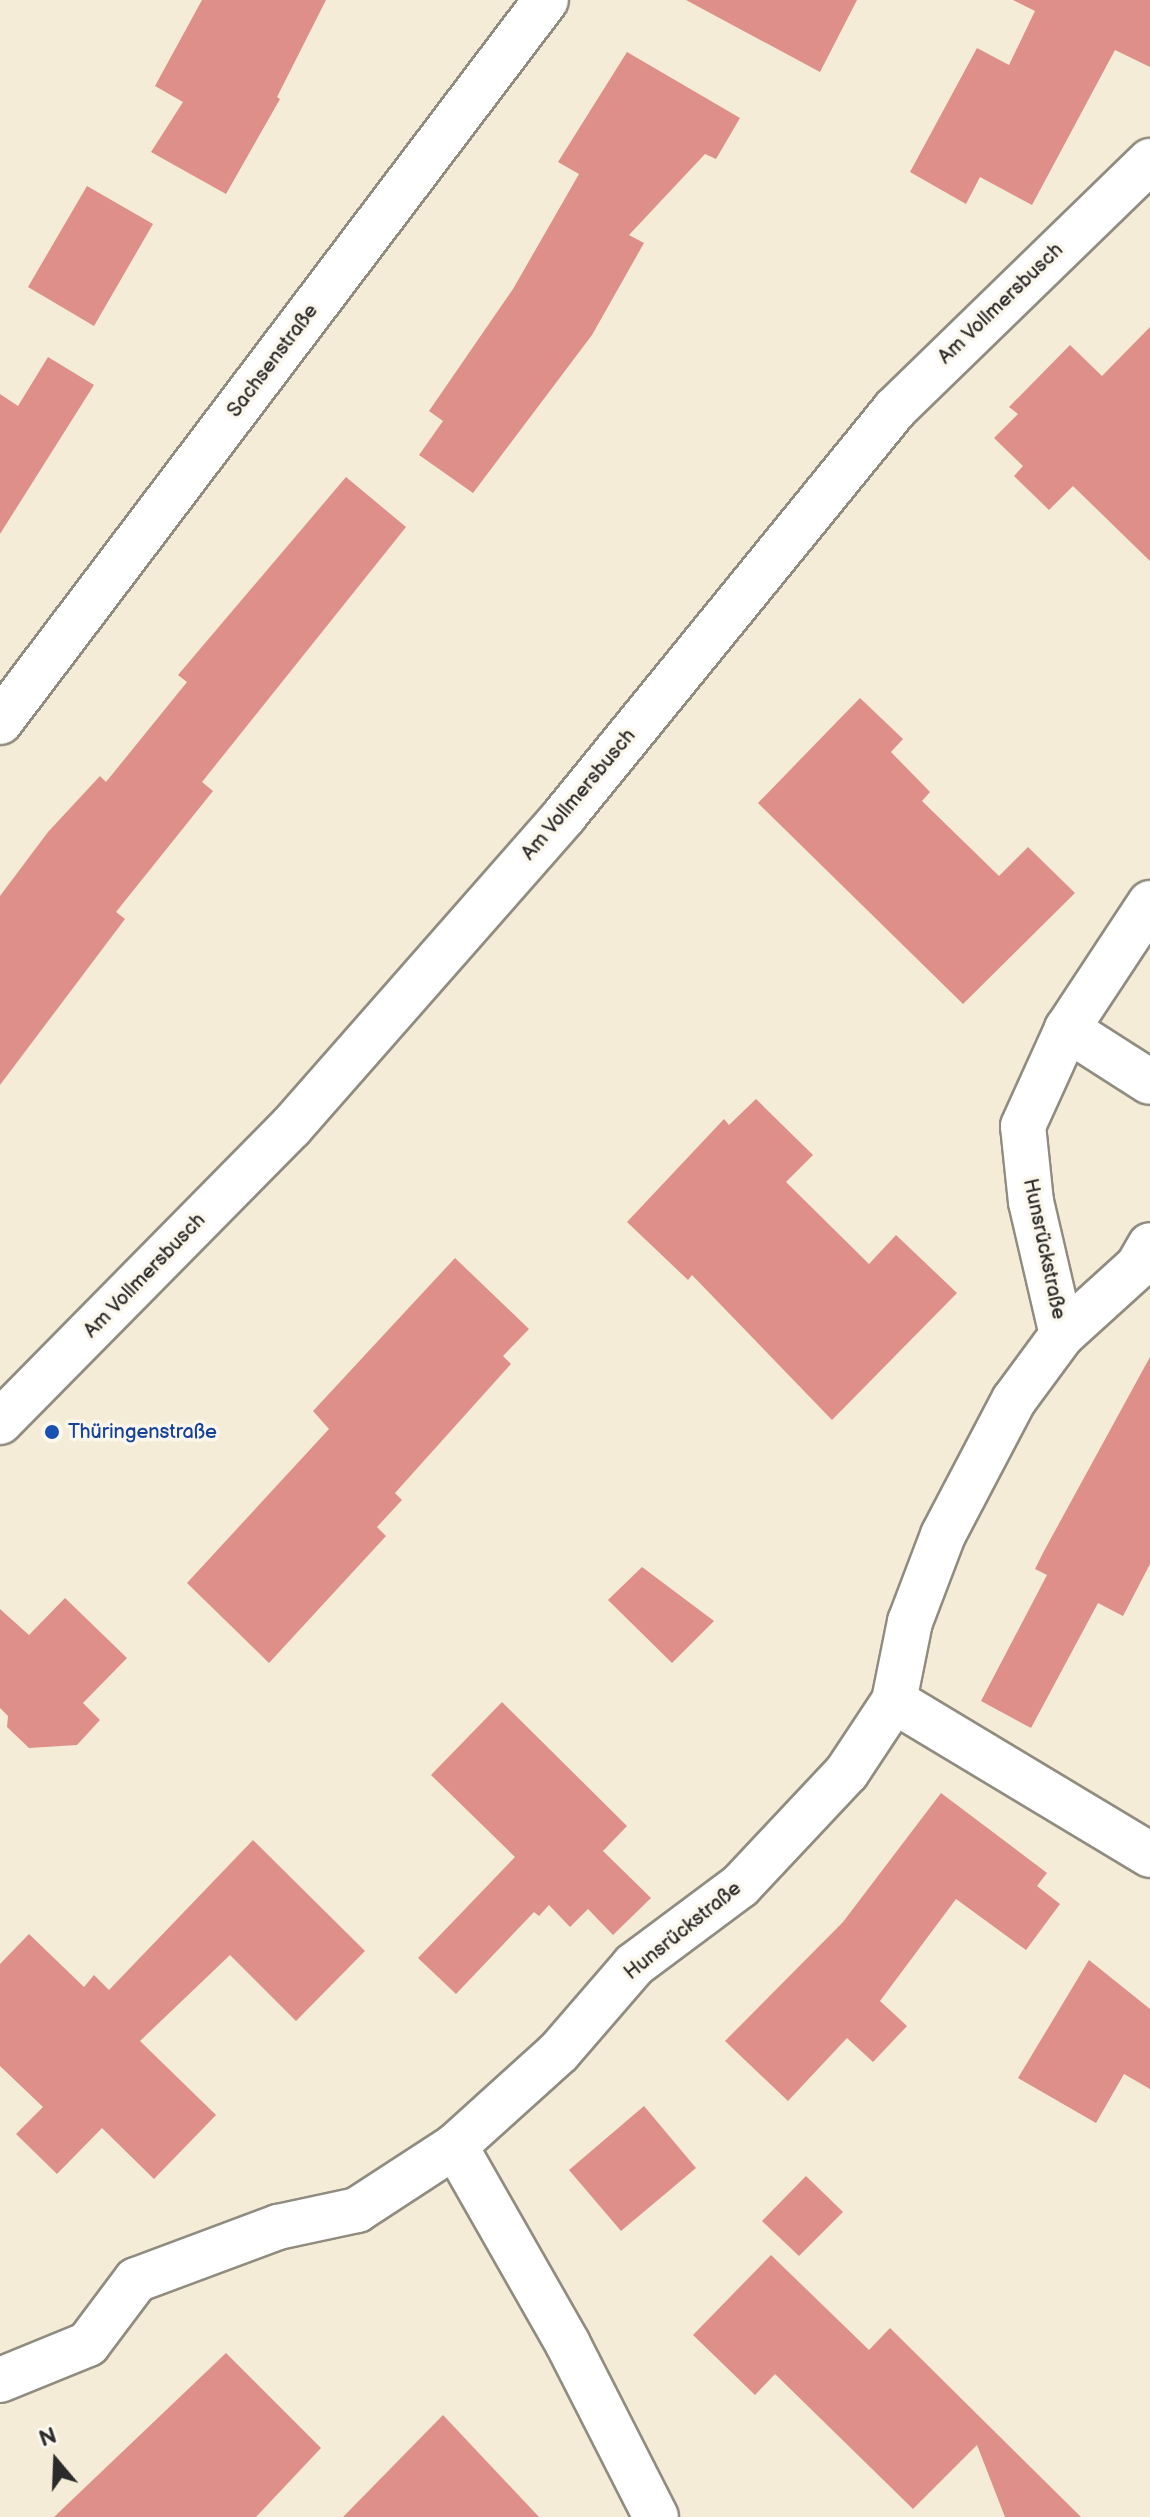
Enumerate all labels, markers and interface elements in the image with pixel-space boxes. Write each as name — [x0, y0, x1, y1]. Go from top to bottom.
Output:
street label: Am Vollmersbusch — [933, 238, 1069, 370]
street label: Sachsenstraße — [223, 300, 323, 422]
street label: Am Vollmersbusch — [517, 724, 641, 866]
street label: Hunsrückstraße — [1017, 1177, 1071, 1321]
street label: Am Vollmersbusch — [79, 1208, 211, 1344]
place label: Thüringenstraße — [68, 1420, 217, 1444]
marker: Thüringenstraße — [43, 1423, 61, 1441]
street label: Hunsrückstraße — [620, 1877, 746, 1985]
north arrow — [16, 2421, 96, 2501]
text: N — [36, 2422, 60, 2453]

